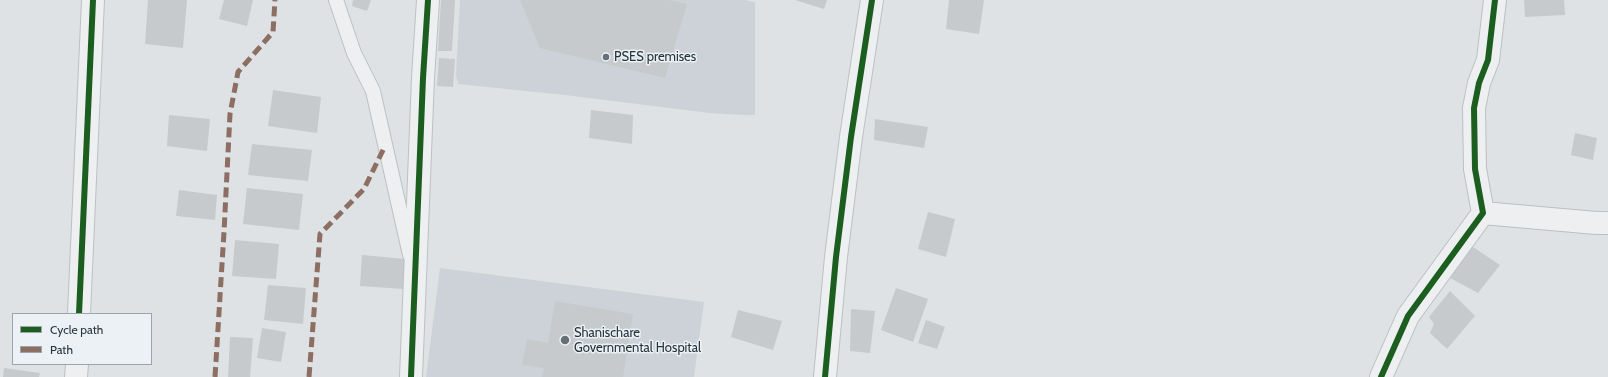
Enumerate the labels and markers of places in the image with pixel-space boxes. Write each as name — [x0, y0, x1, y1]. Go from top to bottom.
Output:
place label: PSES premises — [614, 49, 696, 65]
marker: PSES premises — [601, 52, 611, 62]
place label: Shanischare Governmental Hospital — [574, 325, 701, 356]
marker: Shanischare Governmental Hospital — [559, 334, 571, 346]

